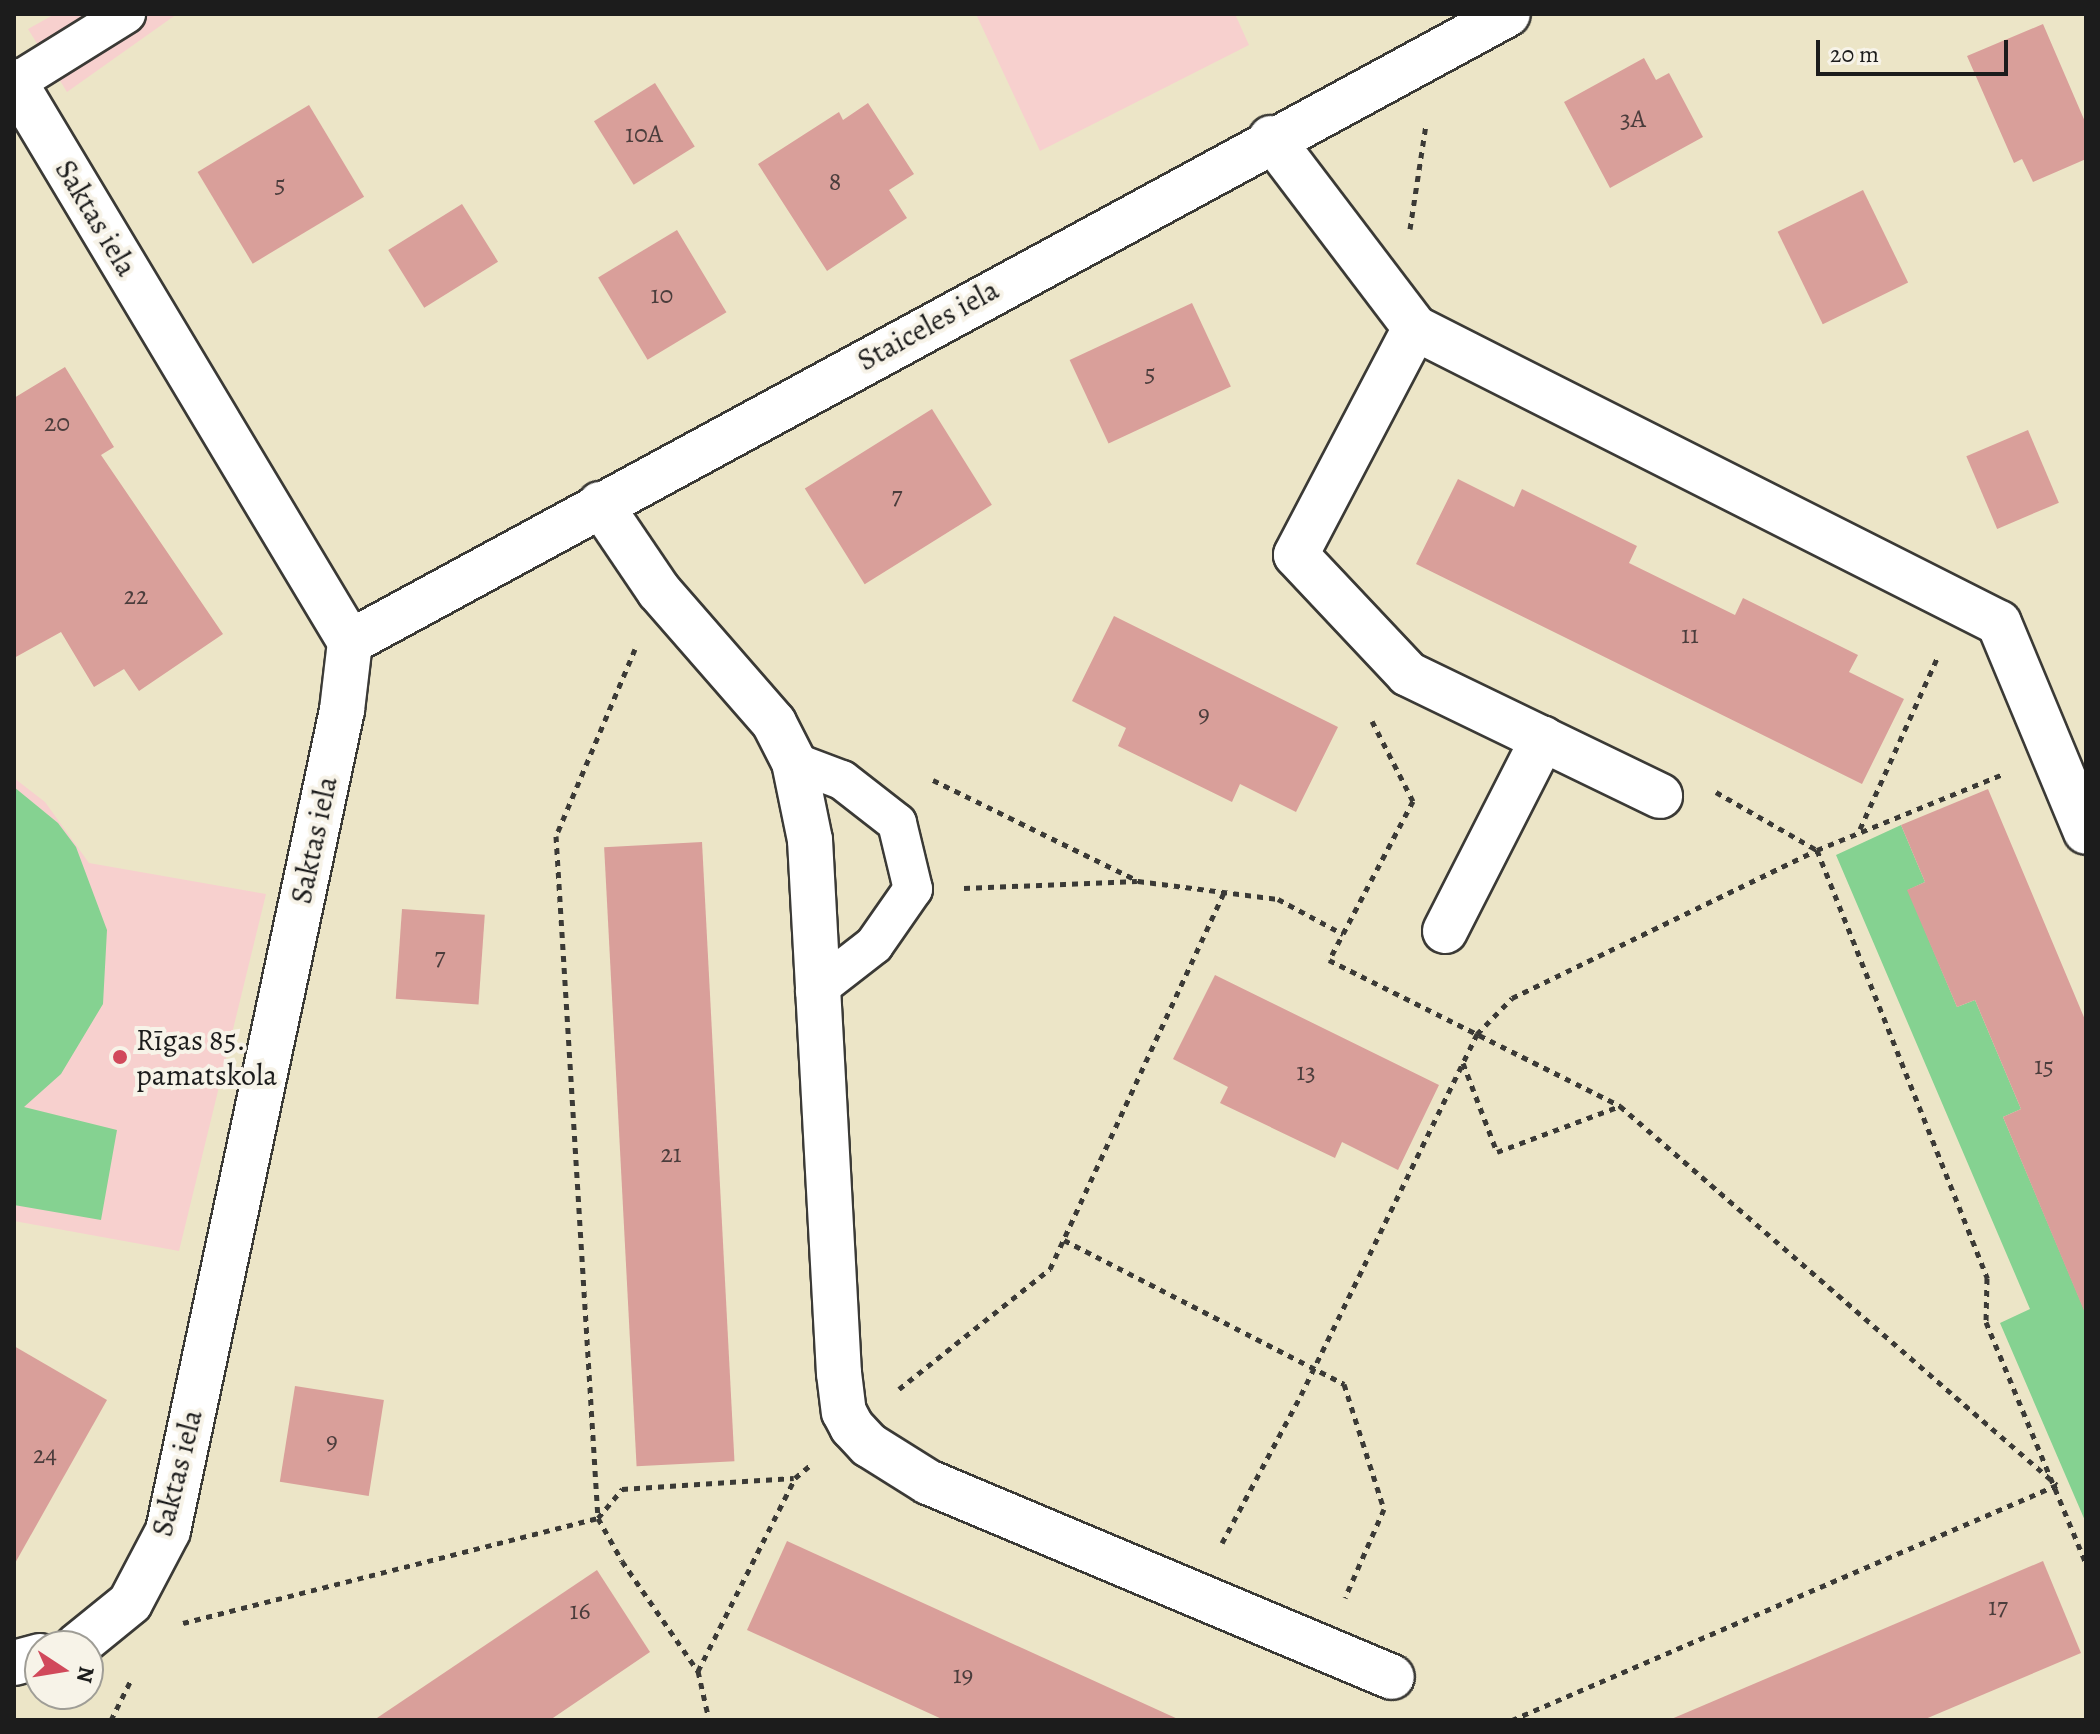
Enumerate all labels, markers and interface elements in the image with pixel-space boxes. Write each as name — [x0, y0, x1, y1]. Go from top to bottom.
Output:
scale bar — [1820, 24, 2012, 74]
text: 20 m — [1830, 38, 1879, 70]
house number: 3A — [1620, 103, 1646, 135]
house number: 10A — [625, 118, 663, 150]
street label: Saktas iela — [47, 153, 145, 283]
house number: 8 — [829, 166, 841, 198]
house number: 5 — [274, 168, 286, 200]
street label: Staiceles iela — [851, 271, 1005, 379]
house number: 10 — [651, 279, 673, 311]
house number: 5 — [1144, 357, 1156, 389]
house number: 20 — [44, 407, 70, 439]
house number: 7 — [892, 480, 902, 512]
house number: 22 — [124, 580, 148, 612]
house number: 11 — [1681, 619, 1699, 651]
house number: 9 — [1198, 698, 1210, 730]
street label: Saktas iela — [283, 773, 345, 907]
house number: 7 — [435, 941, 445, 973]
place label: Rīgas 85. pamatskola — [136, 1022, 277, 1092]
marker: Rīgas 85. pamatskola — [111, 1048, 129, 1066]
house number: 15 — [2034, 1050, 2054, 1082]
house number: 13 — [1296, 1056, 1316, 1088]
house number: 21 — [660, 1138, 682, 1170]
street label: Saktas iela — [144, 1406, 210, 1540]
house number: 9 — [326, 1425, 338, 1457]
house number: 24 — [33, 1439, 57, 1471]
house number: 17 — [1988, 1591, 2008, 1623]
house number: 16 — [570, 1595, 590, 1627]
north arrow — [24, 1630, 104, 1710]
house number: 19 — [953, 1659, 973, 1691]
text: N — [69, 1664, 102, 1686]

